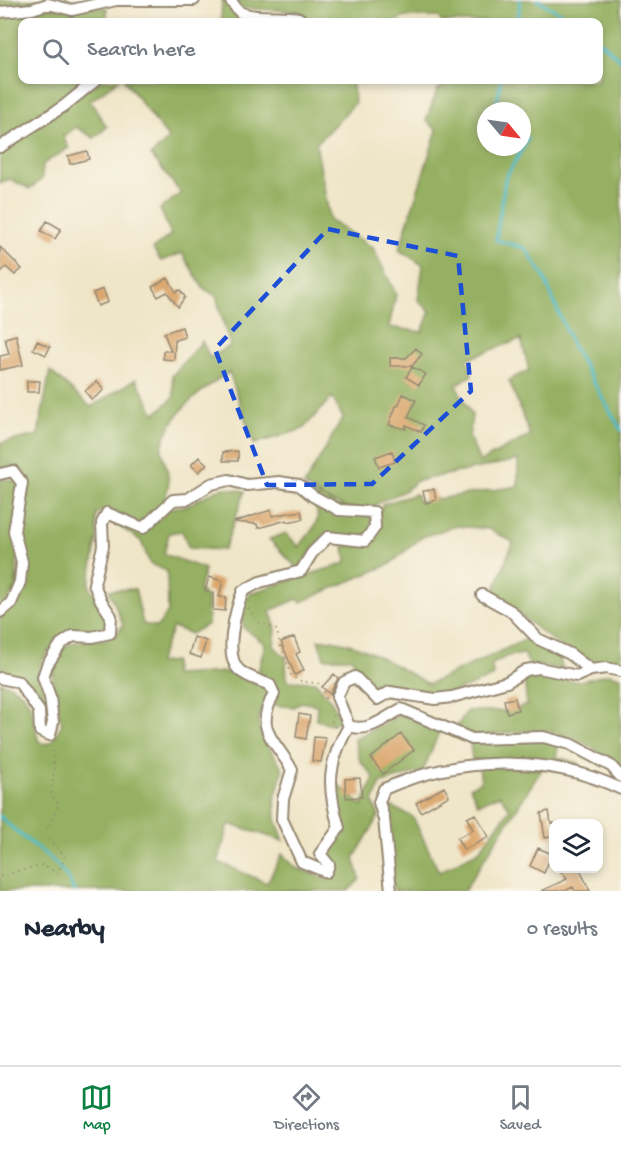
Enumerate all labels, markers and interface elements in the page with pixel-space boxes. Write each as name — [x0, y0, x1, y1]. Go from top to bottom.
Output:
search box — [18, 18, 603, 84]
icon: search — [39, 35, 72, 68]
text: Search here — [87, 38, 195, 64]
north arrow — [477, 102, 531, 156]
map controls — [549, 819, 603, 873]
button: layers — [549, 819, 603, 873]
text: Nearby — [24, 915, 105, 946]
text: 0 results — [527, 919, 597, 942]
tab: Map — [80, 1081, 113, 1136]
tab: Directions — [274, 1081, 339, 1136]
tab: Saved — [500, 1081, 541, 1136]

